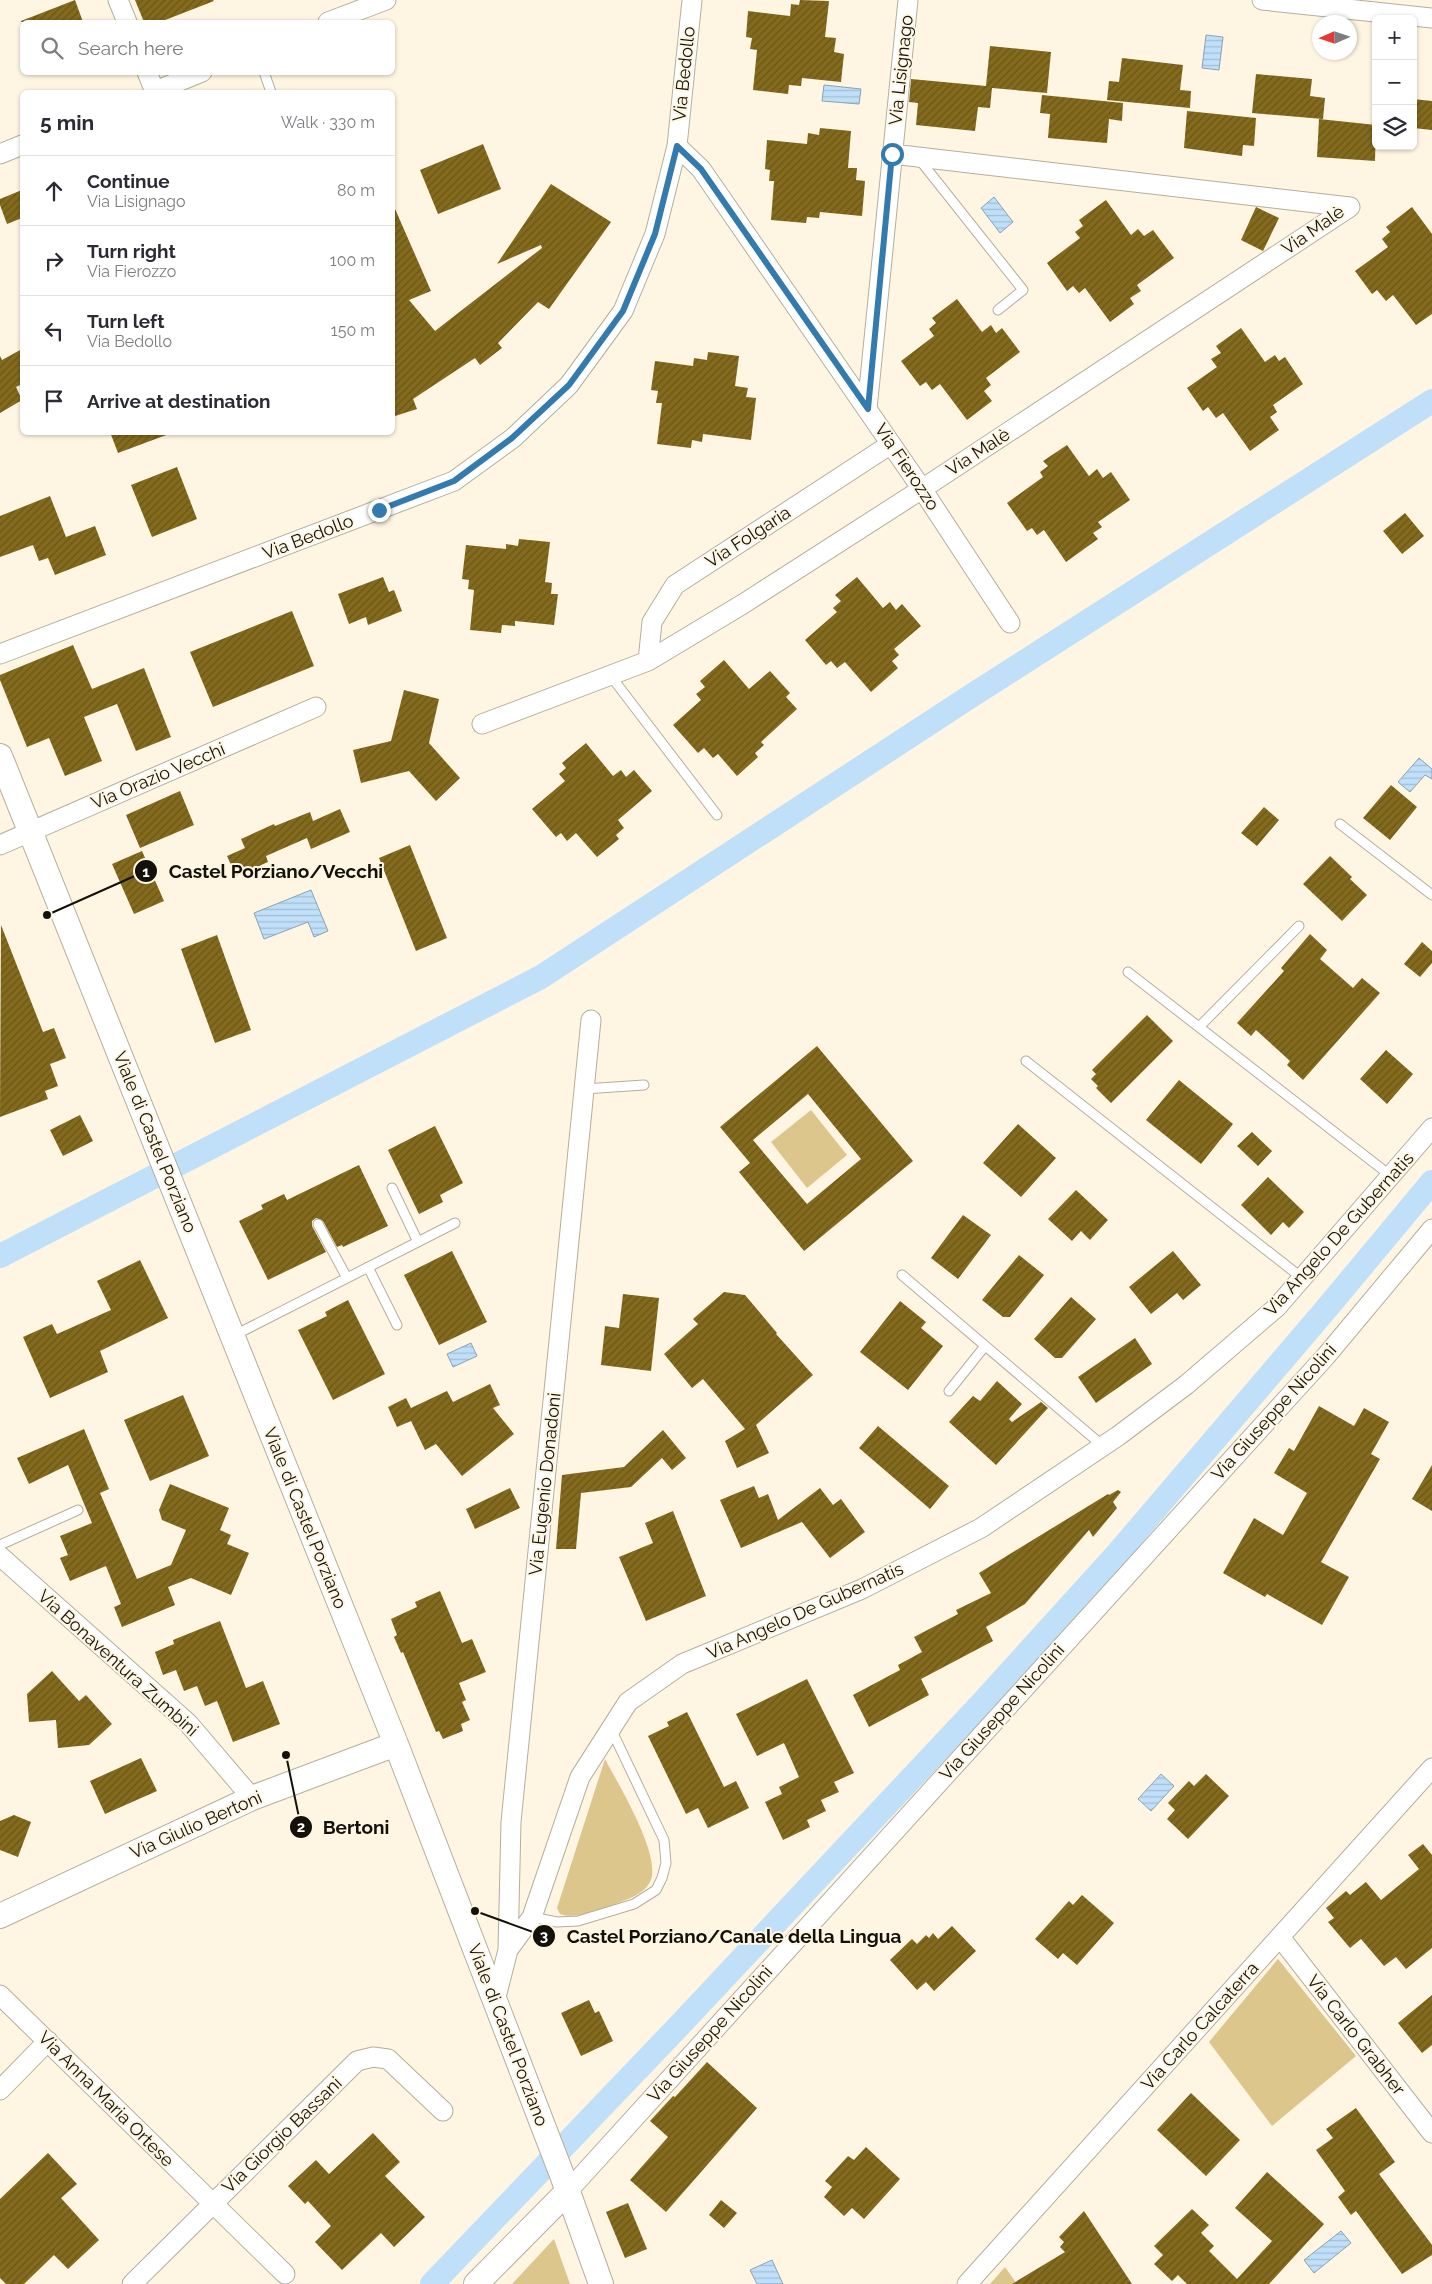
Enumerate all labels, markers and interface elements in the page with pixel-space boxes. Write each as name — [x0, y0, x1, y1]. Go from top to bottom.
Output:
street label: Via Lisignago — [884, 13, 917, 126]
north arrow — [1312, 15, 1357, 60]
map controls — [1372, 15, 1417, 150]
button: + — [1372, 15, 1417, 60]
search box — [20, 20, 395, 75]
street label: Via Bedollo — [668, 25, 699, 123]
icon: search — [38, 34, 66, 62]
text: Search here — [78, 37, 184, 59]
button: − — [1372, 60, 1417, 105]
button: layers — [1372, 105, 1417, 150]
text: 5 min — [40, 110, 94, 135]
text: Walk · 330 m — [281, 113, 375, 132]
route start — [881, 143, 904, 166]
text: Continue — [87, 170, 170, 192]
icon: ahead — [40, 177, 68, 205]
text: 80 m — [337, 181, 375, 200]
text: Via Lisignago — [87, 192, 186, 211]
street label: Via Malè — [1277, 200, 1348, 259]
text: Turn right — [87, 240, 176, 262]
icon: right — [40, 247, 68, 275]
text: 100 m — [330, 251, 375, 270]
text: Via Fierozzo — [87, 262, 176, 281]
text: Turn left — [87, 310, 164, 332]
icon: left — [40, 317, 68, 345]
text: 150 m — [331, 321, 375, 340]
text: Via Bedollo — [87, 332, 172, 351]
icon: arrive — [40, 387, 68, 415]
text: Arrive at destination — [87, 390, 271, 412]
street label: Via Fierozzo — [871, 419, 944, 514]
street label: Via Malè — [942, 423, 1014, 480]
route end — [368, 499, 391, 522]
street label: Via Folgaria — [701, 501, 794, 572]
street label: Via Bedollo — [259, 510, 356, 563]
street label: Via Orazio Vecchi — [88, 738, 228, 813]
callout: Castel Porziano/Vecchi — [133, 854, 393, 888]
text: Castel Porziano/Vecchi — [169, 860, 383, 882]
text: 1 — [142, 863, 150, 881]
street label: Viale di Castel Porziano — [109, 1048, 202, 1236]
street label: Via Angelo De Gubernatis — [1260, 1147, 1418, 1320]
street label: Via Giuseppe Nicolini — [1207, 1339, 1340, 1484]
street label: Via Eugenio Donadoni — [524, 1392, 565, 1576]
street label: Viale di Castel Porziano — [259, 1424, 352, 1612]
street label: Via Angelo De Gubernatis — [703, 1558, 907, 1663]
street label: Via Bonaventura Zumbini — [34, 1585, 203, 1740]
street label: Via Giuseppe Nicolini — [935, 1639, 1068, 1784]
street label: Via Giulio Bertoni — [127, 1786, 265, 1863]
callout: Bertoni — [288, 1810, 400, 1844]
text: Bertoni — [323, 1816, 389, 1838]
text: 2 — [297, 1818, 305, 1836]
callout: Castel Porziano/Canale della Lingua — [531, 1919, 911, 1953]
text: Castel Porziano/Canale della Lingua — [567, 1925, 901, 1947]
text: 3 — [540, 1927, 548, 1945]
street label: Viale di Castel Porziano — [464, 1941, 553, 2129]
street label: Via Carlo Calcaterra — [1137, 1957, 1263, 2094]
street label: Via Giuseppe Nicolini — [643, 1961, 776, 2106]
street label: Via Carlo Grabher — [1303, 1970, 1410, 2099]
street label: Via Anna Maria Ortese — [34, 2026, 179, 2171]
street label: Via Giorgio Bassani — [218, 2072, 346, 2197]

